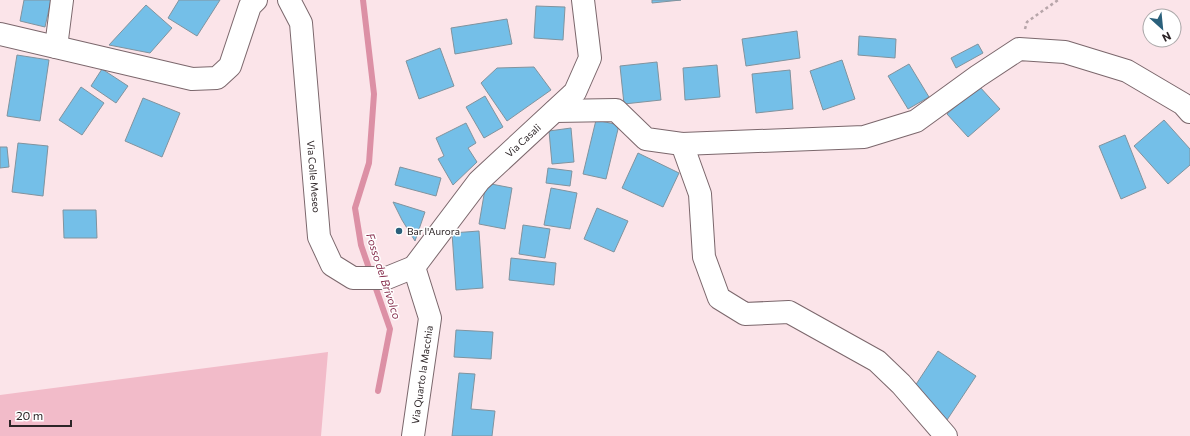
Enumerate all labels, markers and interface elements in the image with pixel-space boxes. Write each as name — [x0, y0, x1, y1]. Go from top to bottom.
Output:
north arrow — [1142, 8, 1182, 48]
text: N — [1160, 30, 1173, 45]
street label: Via Casali — [503, 121, 543, 160]
street label: Via Colle Meseo — [305, 140, 323, 213]
place label: Bar l'Aurora — [407, 225, 460, 237]
marker: Bar l'Aurora — [394, 226, 404, 236]
water label: Fosso del Brivolco — [364, 231, 404, 321]
street label: Via Quarto la Macchia — [409, 325, 435, 425]
scale bar — [10, 402, 71, 428]
text: 20 m — [16, 408, 43, 422]

